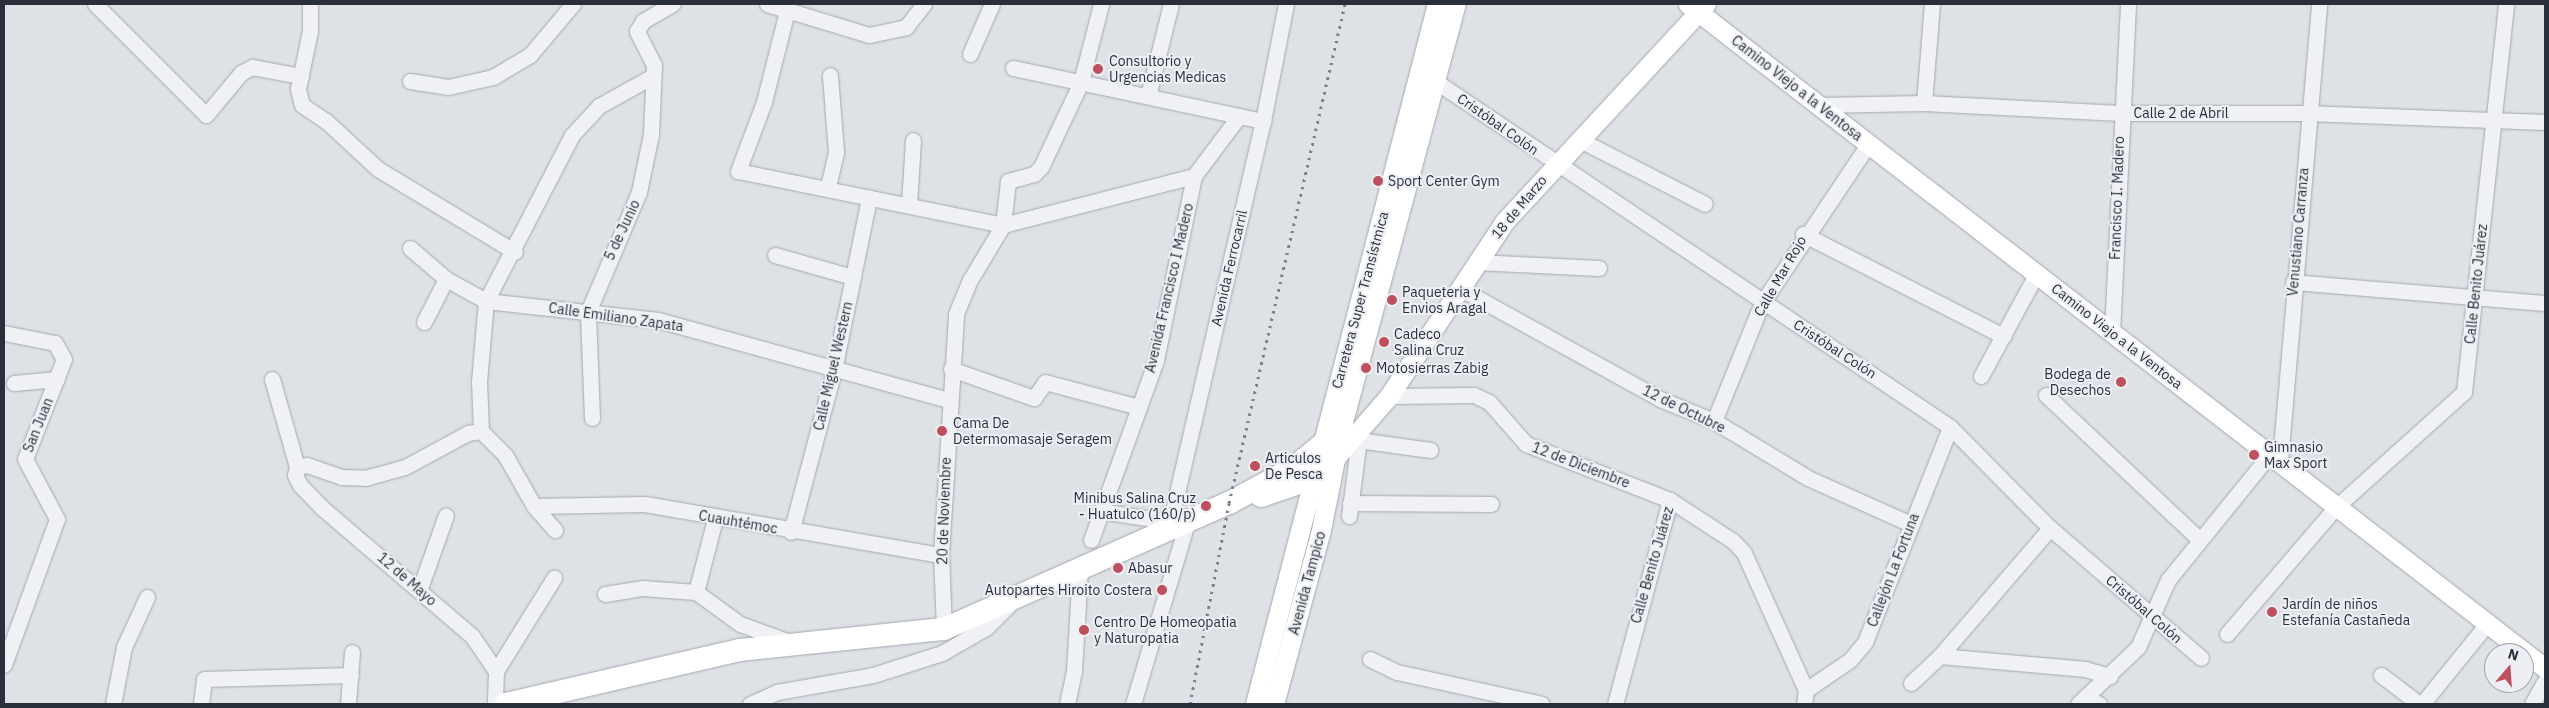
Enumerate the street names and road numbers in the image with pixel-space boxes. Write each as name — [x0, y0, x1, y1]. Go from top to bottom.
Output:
street label: Camino Viejo a la Ventosa — [1728, 32, 1866, 144]
street label: Cristóbal Colón — [1454, 90, 1542, 158]
street label: Calle 2 de Abril — [2133, 105, 2229, 121]
street label: Francisco I. Madero — [2106, 136, 2128, 260]
street label: Venustiano Carranza — [2284, 167, 2312, 297]
street label: 18 de Marzo — [1488, 172, 1550, 242]
street label: 5 de Junio — [601, 197, 643, 263]
street label: Avenida Francisco I Madero — [1141, 202, 1197, 374]
street label: Avenida Ferrocarril — [1207, 208, 1251, 328]
street label: Carretera Super Transístmica — [1328, 210, 1392, 390]
street label: Calle Benito Juárez — [2461, 223, 2491, 345]
street label: Calle Mar Rojo — [1750, 233, 1810, 319]
street label: Camino Viejo a la Ventosa — [2048, 280, 2186, 392]
street label: Calle Emiliano Zapata — [547, 299, 685, 335]
street label: Calle Miguel Western — [810, 300, 856, 432]
street label: Cristóbal Colón — [1790, 316, 1880, 382]
street label: 12 de Octubre — [1640, 382, 1728, 436]
street label: San Juan — [19, 395, 57, 455]
street label: 12 de Diciembre — [1530, 439, 1632, 491]
street label: 20 de Noviembre — [934, 457, 954, 565]
street label: Calle Benito Juárez — [1627, 505, 1677, 625]
street label: Cuauhtémoc — [697, 507, 779, 537]
street label: Callejón La Fortuna — [1864, 511, 1922, 629]
street label: Avenida Tampico — [1285, 529, 1329, 637]
street label: 12 de Mayo — [374, 549, 440, 609]
street label: Cristóbal Colón — [2102, 571, 2186, 647]

